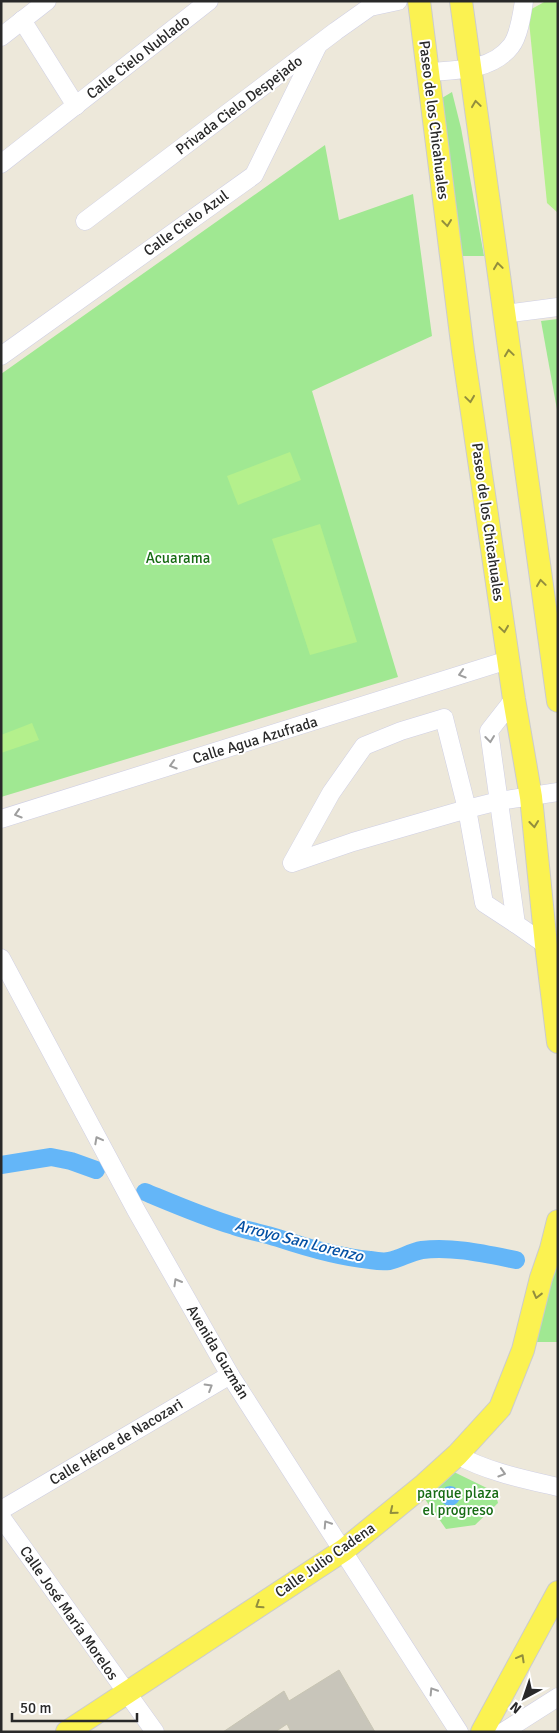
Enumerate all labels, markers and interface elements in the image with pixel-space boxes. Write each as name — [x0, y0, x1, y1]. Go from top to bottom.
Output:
street label: Calle Cielo Nublado — [83, 11, 193, 103]
street label: Paseo de los Chicahuales — [415, 40, 453, 201]
street label: Privada Cielo Despejado — [172, 51, 306, 158]
one-way arrow — [471, 100, 482, 108]
street label: Calle Cielo Azul — [140, 186, 232, 260]
one-way arrow — [441, 219, 452, 227]
one-way arrow — [493, 261, 503, 270]
one-way arrow — [505, 349, 515, 357]
one-way arrow — [465, 395, 475, 403]
street label: Paseo de los Chicahuales — [468, 442, 508, 603]
park label: Acuarama — [146, 549, 210, 567]
one-way arrow — [537, 579, 547, 588]
one-way arrow — [498, 625, 508, 633]
one-way arrow — [458, 669, 466, 679]
street label: Calle Agua Azufrada — [190, 712, 320, 768]
one-way arrow — [484, 736, 495, 744]
one-way arrow — [169, 760, 178, 770]
one-way arrow — [14, 808, 23, 818]
one-way arrow — [528, 821, 539, 829]
one-way arrow — [94, 1136, 104, 1145]
water label: Arroyo San Lorenzo — [233, 1215, 366, 1267]
one-way arrow — [173, 1278, 183, 1287]
one-way arrow — [532, 1291, 543, 1300]
street label: Avenida Guzmán — [183, 1302, 253, 1402]
one-way arrow — [204, 1384, 213, 1394]
street label: Calle Héroe de Nacozari — [46, 1395, 186, 1489]
one-way arrow — [498, 1467, 506, 1477]
park label: parque plaza el progreso — [417, 1484, 499, 1519]
one-way arrow — [390, 1505, 399, 1513]
street label: Calle Julio Cadena — [271, 1519, 379, 1601]
one-way arrow — [324, 1520, 333, 1530]
street label: Calle José María Morelos — [16, 1543, 122, 1684]
one-way arrow — [255, 1599, 264, 1609]
one-way arrow — [515, 1654, 525, 1663]
north arrow — [499, 1673, 549, 1723]
one-way arrow — [430, 1687, 440, 1696]
scale bar — [12, 1690, 138, 1722]
text: N — [507, 1698, 525, 1717]
text: 50 m — [20, 1699, 51, 1717]

